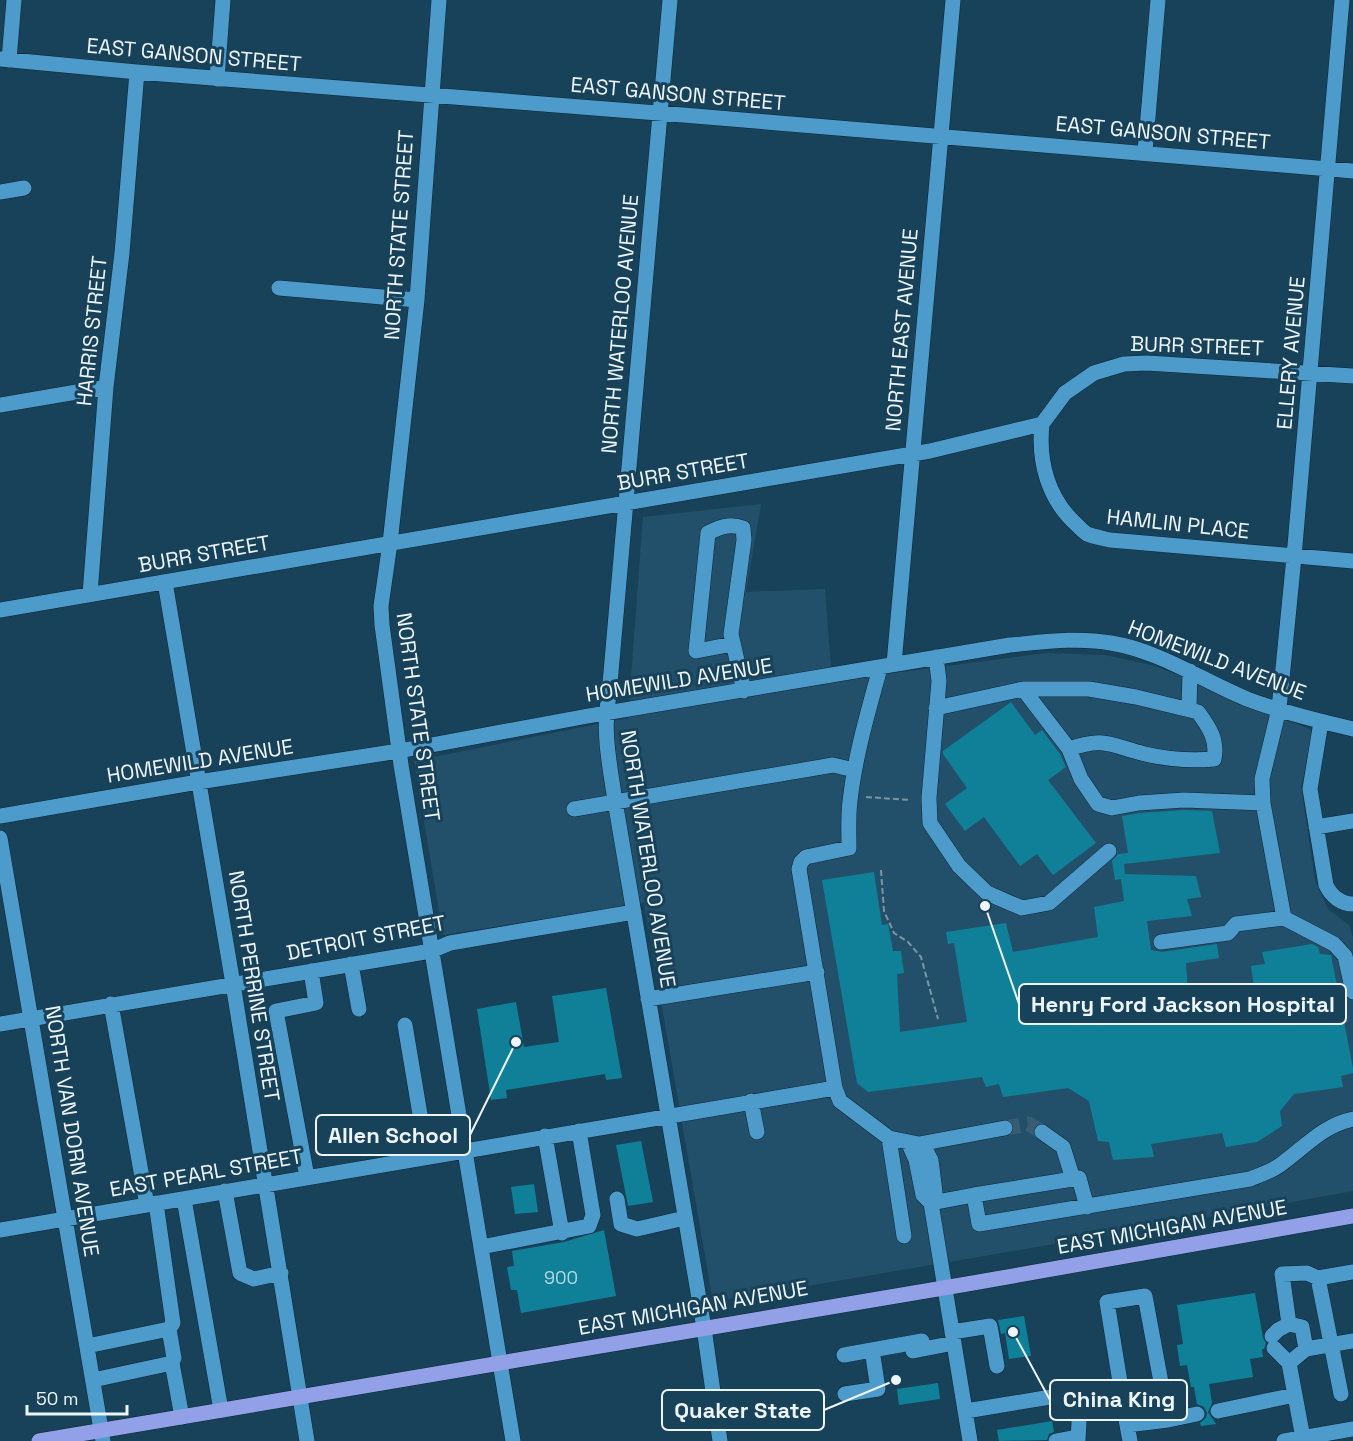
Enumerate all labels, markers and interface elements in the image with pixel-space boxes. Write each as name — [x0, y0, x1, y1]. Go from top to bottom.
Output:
street label: EAST GANSON STREET — [85, 32, 303, 77]
street label: EAST GANSON STREET — [569, 71, 787, 116]
street label: EAST GANSON STREET — [1054, 110, 1272, 155]
street label: NORTH STATE STREET — [378, 129, 419, 341]
street label: NORTH WATERLOO AVENUE — [595, 193, 644, 455]
street label: NORTH EAST AVENUE — [879, 227, 924, 432]
street label: HARRIS STREET — [70, 255, 113, 407]
street label: ELLERY AVENUE — [1270, 275, 1311, 431]
street label: BURR STREET — [1130, 330, 1264, 361]
street label: BURR STREET — [615, 447, 751, 496]
street label: HAMLIN PLACE — [1105, 503, 1251, 544]
street label: BURR STREET — [136, 529, 272, 578]
street label: NORTH STATE STREET — [390, 611, 447, 823]
street label: HOMEWILD AVENUE — [1124, 613, 1310, 706]
street label: HOMEWILD AVENUE — [584, 651, 774, 708]
street label: NORTH WATERLOO AVENUE — [615, 728, 682, 990]
street label: HOMEWILD AVENUE — [105, 732, 295, 789]
street label: NORTH PERRINE STREET — [223, 868, 286, 1103]
street label: DETROIT STREET — [284, 909, 448, 966]
callout: Henry Ford Jackson Hospital — [1019, 984, 1346, 1024]
text: Henry Ford Jackson Hospital — [1031, 990, 1335, 1018]
street label: NORTH VAN DORN AVENUE — [39, 1004, 106, 1258]
callout: Allen School — [316, 1115, 470, 1155]
text: Allen School — [328, 1121, 458, 1149]
street label: EAST PEARL STREET — [107, 1142, 305, 1203]
street label: EAST MICHIGAN AVENUE — [1055, 1193, 1289, 1260]
house number: 900 — [544, 1266, 578, 1289]
street label: EAST MICHIGAN AVENUE — [576, 1274, 810, 1341]
scale bar — [27, 1378, 128, 1416]
callout: China King — [1050, 1380, 1187, 1420]
text: China King — [1063, 1385, 1175, 1413]
text: 50 m — [36, 1387, 78, 1410]
callout: Quaker State — [662, 1390, 824, 1430]
text: Quaker State — [674, 1396, 812, 1424]

